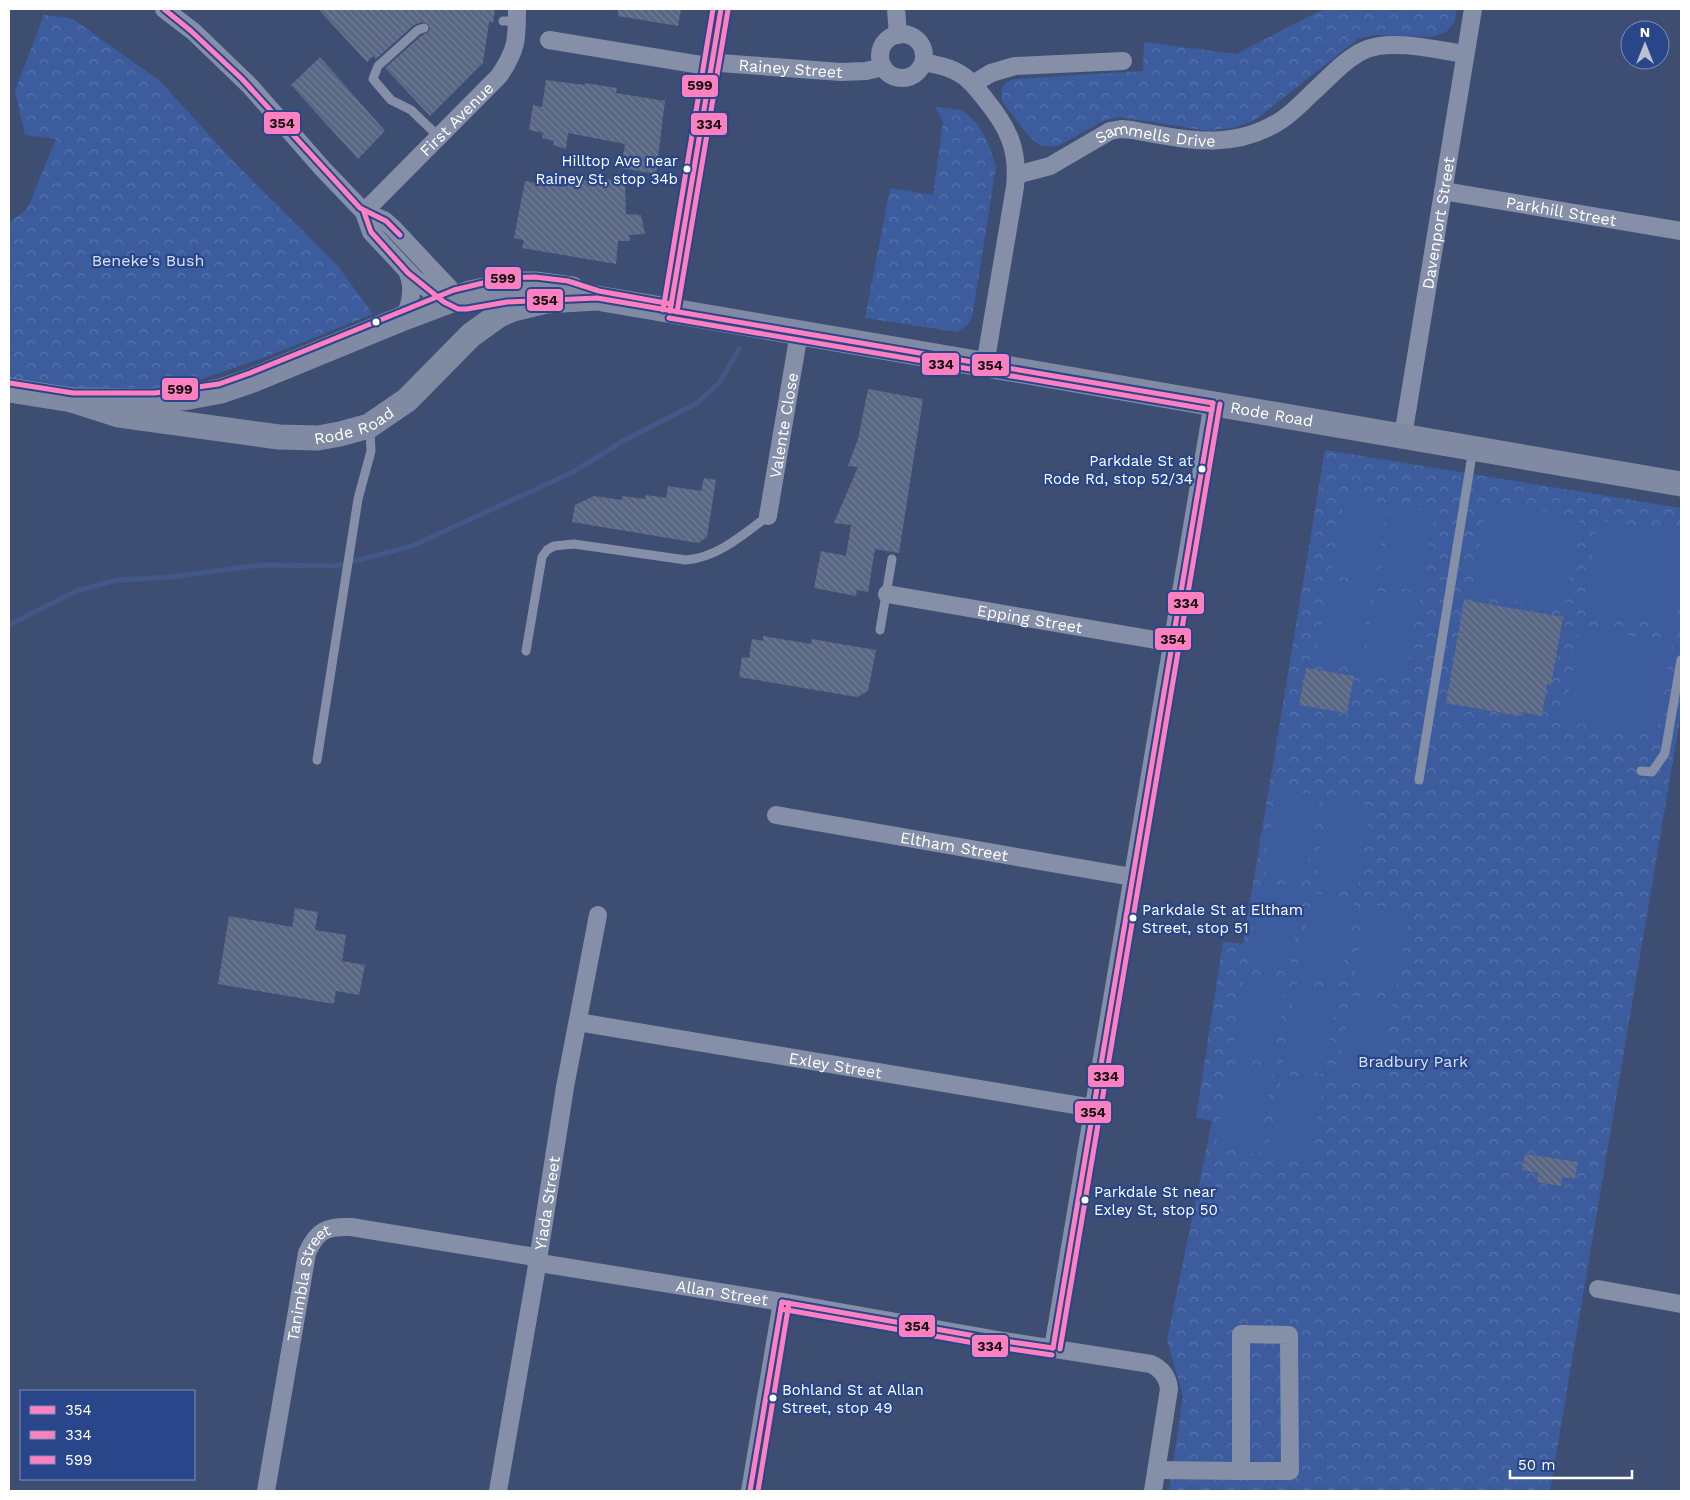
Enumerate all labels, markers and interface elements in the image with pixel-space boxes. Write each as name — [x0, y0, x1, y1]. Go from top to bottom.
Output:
north arrow — [1620, 20, 1670, 70]
text: N — [1640, 24, 1650, 40]
street label: Rainey Street — [738, 55, 844, 82]
line badge: 599 — [681, 74, 719, 98]
text: 599 — [687, 77, 713, 93]
street label: First Avenue — [416, 78, 497, 160]
line badge: 354 — [263, 111, 301, 135]
line badge: 334 — [690, 112, 728, 136]
text: 354 — [269, 115, 295, 131]
text: 334 — [696, 116, 722, 132]
street label: Sammells Drive — [1092, 119, 1216, 151]
place label: Hilltop Ave near Rainey St, stop 34b — [535, 152, 678, 188]
street label: Davenport Street — [1418, 155, 1459, 291]
marker: Hilltop Ave near Rainey St, stop 34b — [682, 164, 692, 174]
street label: Parkhill Street — [1505, 193, 1618, 230]
park label: Beneke's Bush — [92, 251, 204, 270]
line badge: 599 — [484, 266, 522, 290]
text: 599 — [490, 270, 516, 286]
line badge: 354 — [526, 288, 564, 312]
text: 354 — [532, 292, 558, 308]
unlabelled marker — [371, 317, 381, 327]
line badge: 334 — [921, 352, 960, 376]
line badge: 354 — [971, 353, 1010, 377]
text: 334 — [928, 356, 954, 372]
text: 354 — [977, 357, 1003, 373]
street label: Valente Close — [766, 371, 802, 480]
line badge: 599 — [161, 377, 199, 401]
text: 599 — [167, 381, 193, 397]
street label: Rode Road — [1229, 398, 1315, 431]
street label: Rode Road — [313, 403, 397, 449]
place label: Parkdale St at Rode Rd, stop 52/34 — [1043, 452, 1194, 488]
marker: Parkdale St at Rode Rd, stop 52/34 — [1197, 464, 1207, 474]
line badge: 334 — [1167, 591, 1205, 615]
text: 334 — [1173, 595, 1199, 611]
street label: Epping Street — [976, 601, 1084, 637]
line badge: 354 — [1154, 627, 1192, 651]
text: 354 — [1160, 631, 1186, 647]
street label: Eltham Street — [899, 828, 1010, 865]
place label: Parkdale St at Eltham Street, stop 51 — [1142, 901, 1303, 937]
marker: Parkdale St at Eltham Street, stop 51 — [1128, 913, 1138, 923]
street label: Exley Street — [787, 1048, 884, 1083]
park label: Bradbury Park — [1358, 1052, 1468, 1071]
line badge: 334 — [1087, 1064, 1125, 1088]
text: 334 — [1093, 1068, 1119, 1084]
line badge: 354 — [1074, 1100, 1112, 1124]
text: 354 — [1080, 1104, 1106, 1120]
street label: Yiada Street — [531, 1155, 564, 1252]
place label: Parkdale St near Exley St, stop 50 — [1094, 1183, 1218, 1219]
marker: Parkdale St near Exley St, stop 50 — [1080, 1195, 1090, 1205]
street label: Tanimbla Street — [283, 1220, 334, 1343]
street label: Allan Street — [675, 1276, 770, 1310]
line badge: 354 — [898, 1314, 936, 1338]
text: 354 — [904, 1318, 930, 1334]
line badge: 334 — [971, 1334, 1009, 1358]
text: 334 — [977, 1338, 1003, 1354]
place label: Bohland St at Allan Street, stop 49 — [782, 1381, 924, 1417]
legend — [20, 1390, 195, 1480]
marker: Bohland St at Allan Street, stop 49 — [768, 1393, 778, 1403]
text: 354 — [65, 1401, 92, 1419]
text: 334 — [65, 1426, 92, 1444]
scale bar — [1510, 1448, 1632, 1480]
text: 599 — [65, 1451, 92, 1469]
text: 50 m — [1518, 1456, 1555, 1474]

